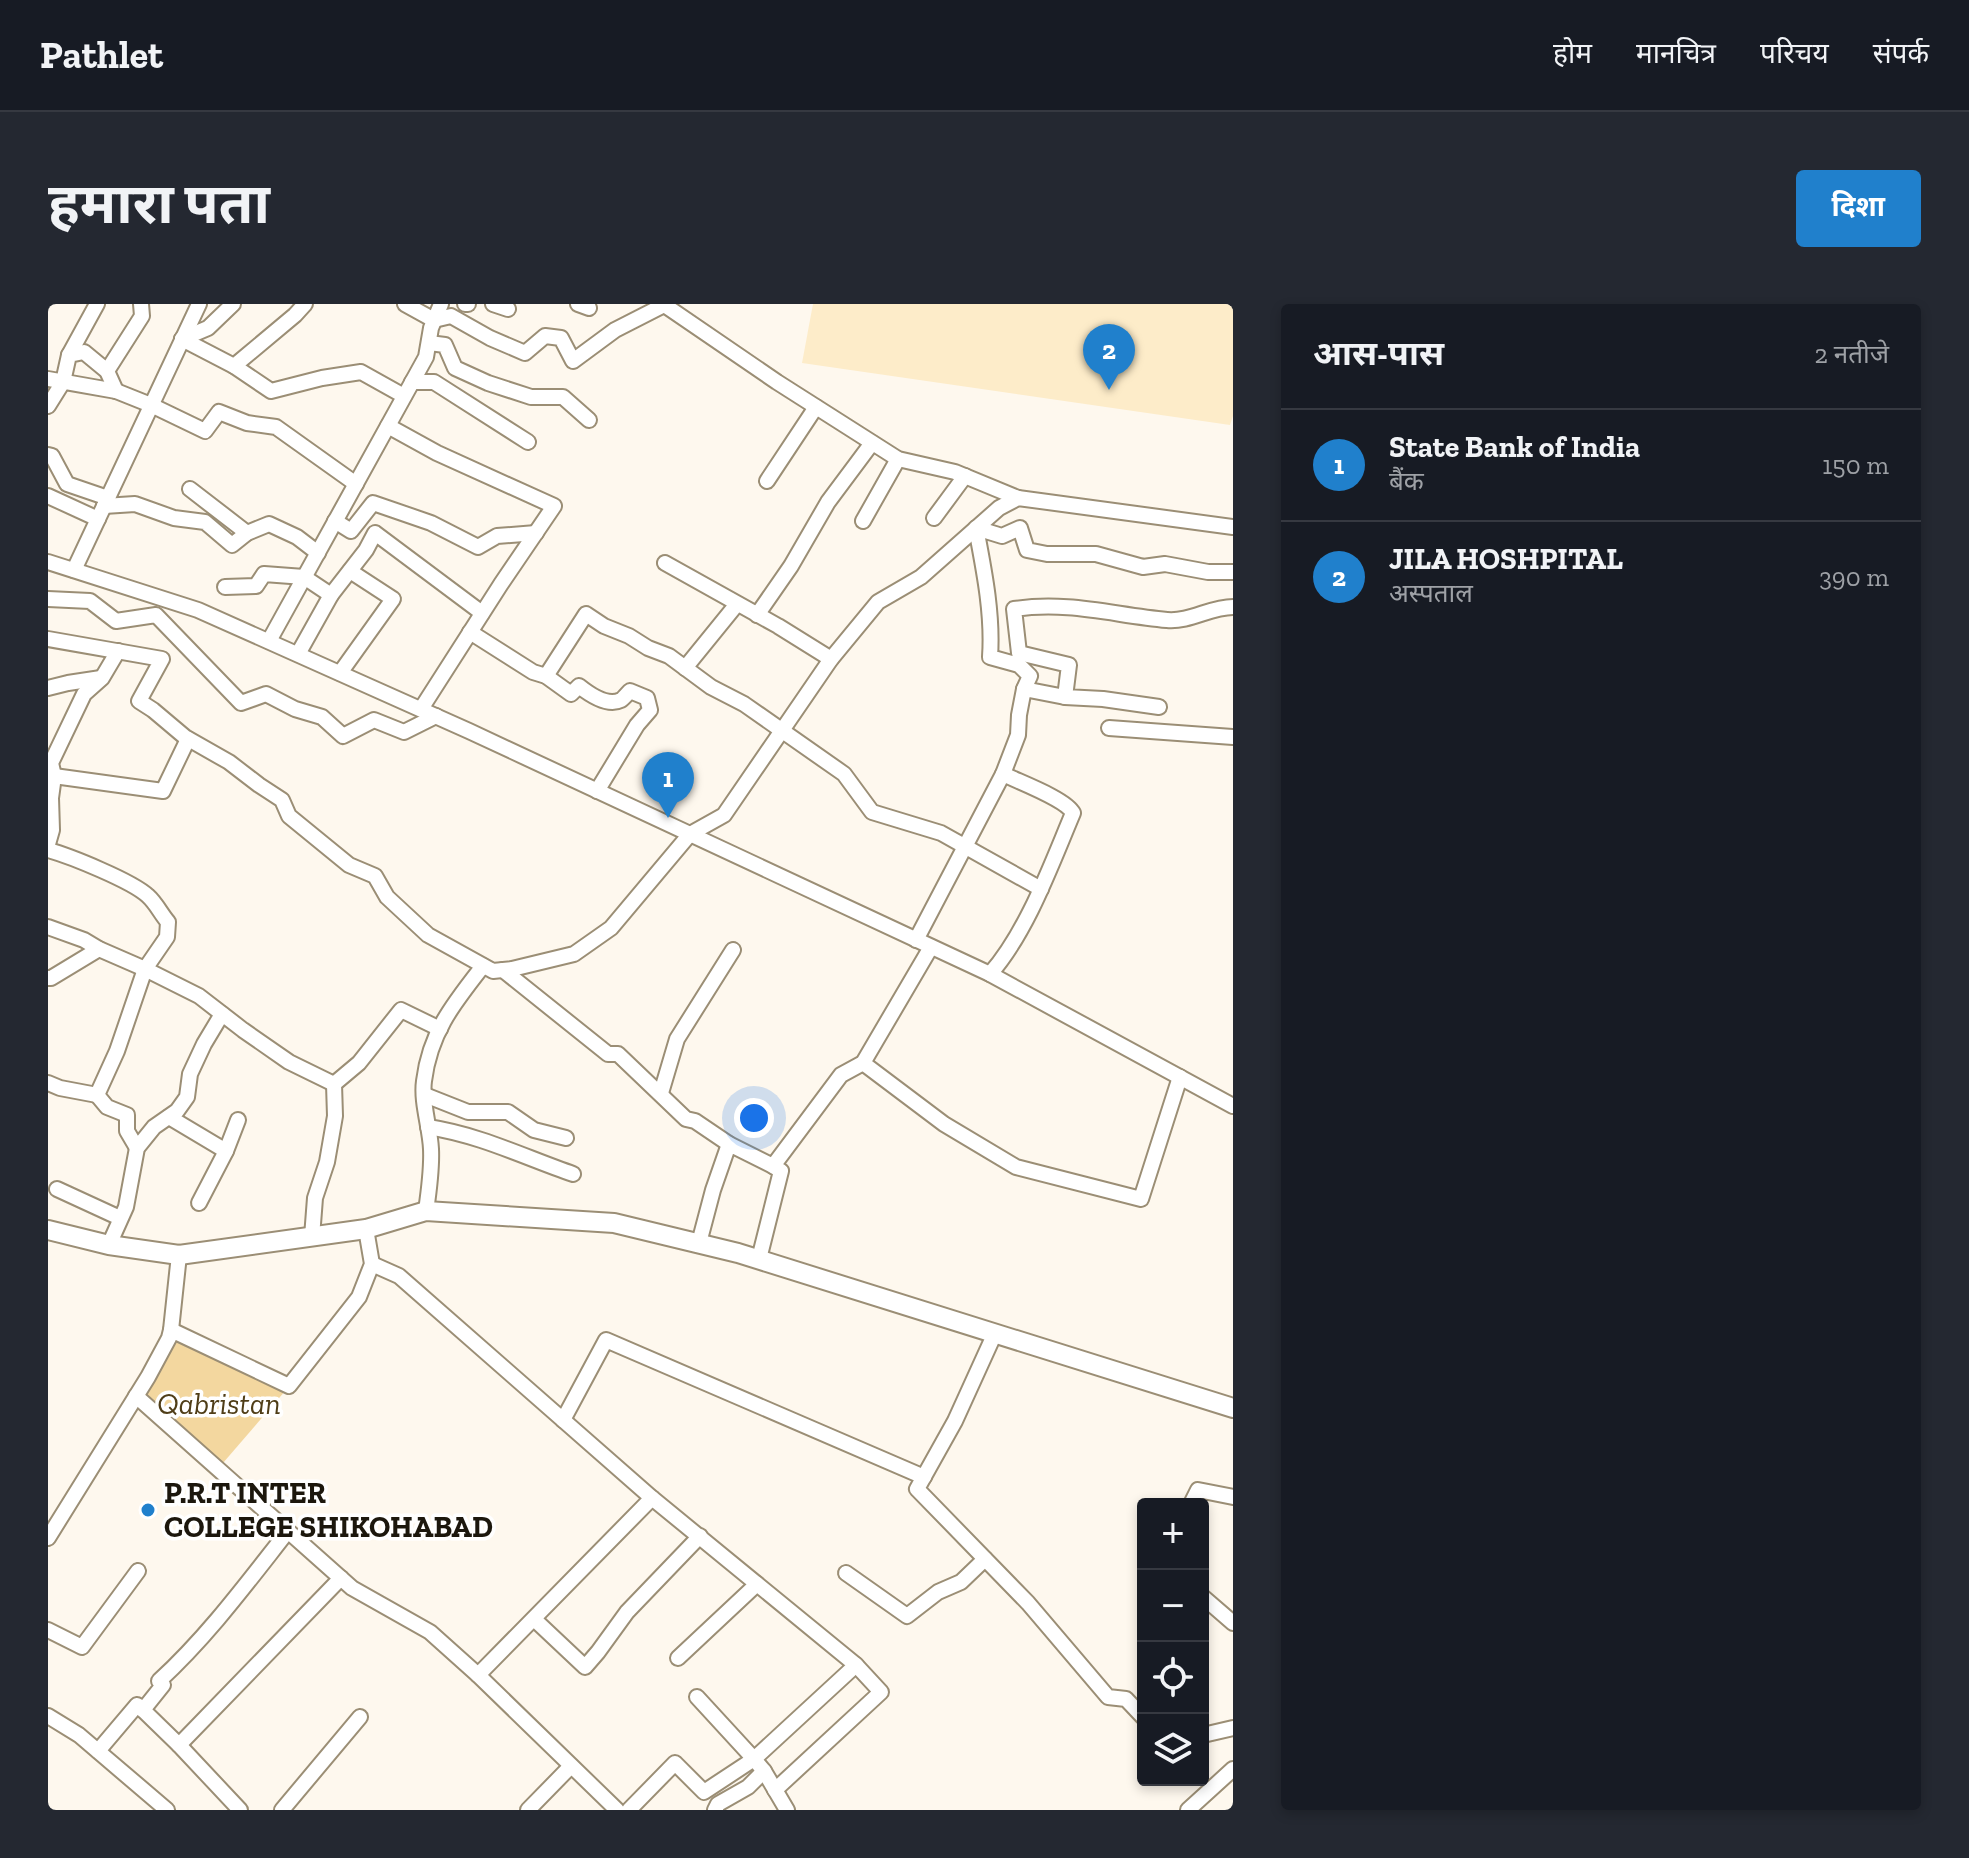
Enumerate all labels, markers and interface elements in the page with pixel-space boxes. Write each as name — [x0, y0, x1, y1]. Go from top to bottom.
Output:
text: Pathlet — [40, 32, 163, 78]
text: होम — [1553, 37, 1592, 70]
text: मानचित्र — [1636, 37, 1716, 70]
text: परिचय — [1760, 37, 1829, 70]
text: संपर्क — [1873, 37, 1929, 70]
text: हमारा पता — [48, 170, 270, 237]
button: दिशा — [1796, 170, 1921, 247]
pin: 2 — [1083, 324, 1135, 390]
text: आस-पास — [1313, 333, 1444, 374]
text: 2 नतीजे — [1814, 338, 1889, 370]
text: State Bank of India — [1389, 429, 1640, 465]
text: 1 — [1334, 449, 1344, 481]
text: 150 m — [1822, 449, 1889, 481]
text: बैंक — [1389, 465, 1424, 497]
text: JILA HOSHPITAL — [1389, 541, 1623, 577]
text: 2 — [1332, 561, 1346, 593]
text: 390 m — [1819, 561, 1889, 593]
text: अस्पताल — [1389, 577, 1473, 609]
pin: 1 — [642, 752, 694, 818]
your location — [734, 1098, 774, 1138]
park label: Qabristan — [157, 1386, 281, 1422]
place label: P.R.T INTER COLLEGE SHIKOHABAD — [164, 1475, 493, 1545]
map controls — [1137, 1498, 1209, 1786]
button: + — [1137, 1498, 1209, 1570]
marker: P.R.T INTER COLLEGE SHIKOHABAD — [139, 1501, 157, 1519]
button: − — [1137, 1570, 1209, 1642]
button: locate — [1137, 1642, 1209, 1714]
button: layers — [1137, 1714, 1209, 1786]

